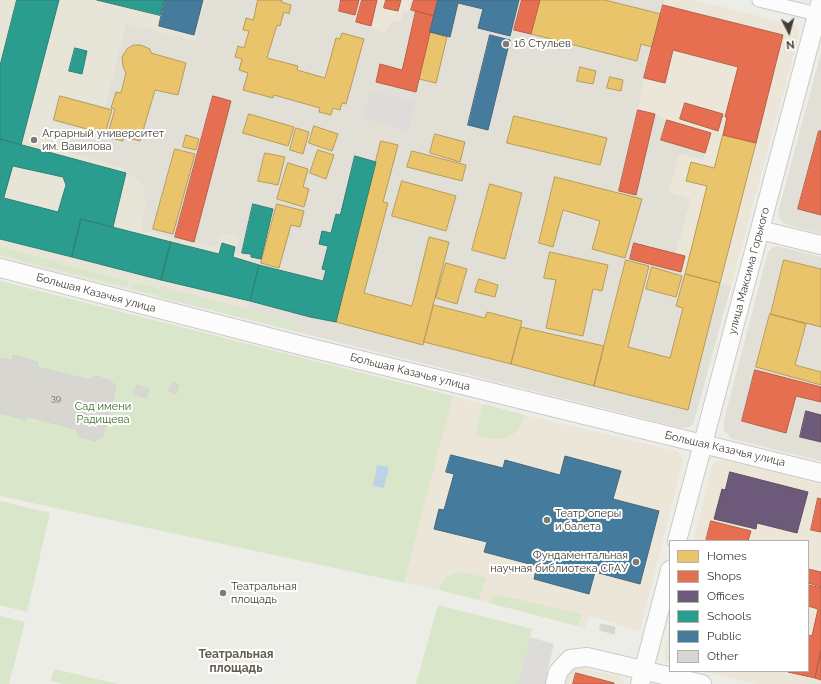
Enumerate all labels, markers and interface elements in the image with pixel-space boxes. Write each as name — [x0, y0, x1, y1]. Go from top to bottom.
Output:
north arrow — [769, 12, 809, 52]
place label: 16 Стульев — [514, 37, 571, 51]
text: N — [785, 38, 795, 51]
marker: 16 Стульев — [501, 39, 511, 49]
place label: Аграрный университет им. Вавилова — [42, 127, 164, 153]
marker: Аграрный университет им. Вавилова — [29, 135, 39, 145]
street label: улица Максима Горького — [726, 206, 772, 336]
street label: Большая Казачья улица — [35, 271, 157, 315]
street label: Большая Казачья улица — [349, 351, 471, 393]
house number: 39 — [51, 393, 61, 403]
park label: Сад имени Радищева — [75, 400, 131, 426]
street label: Большая Казачья улица — [663, 429, 787, 469]
place label: Театр оперы и балета — [555, 507, 621, 533]
marker: Театр оперы и балета — [542, 515, 552, 525]
legend — [669, 540, 809, 672]
place label: Фундаментальная научная библиотека СГАУ — [490, 549, 628, 575]
text: Homes — [707, 549, 747, 563]
marker: Фундаментальная научная библиотека СГАУ — [631, 557, 641, 567]
text: Shops — [707, 569, 742, 583]
place label: Театральная площадь — [231, 580, 297, 606]
marker: Театральная площадь — [218, 588, 228, 598]
text: Offices — [707, 589, 744, 603]
text: Schools — [707, 609, 751, 623]
text: Public — [707, 629, 741, 643]
district label: Театральная площадь — [198, 647, 274, 675]
text: Other — [707, 649, 738, 663]

